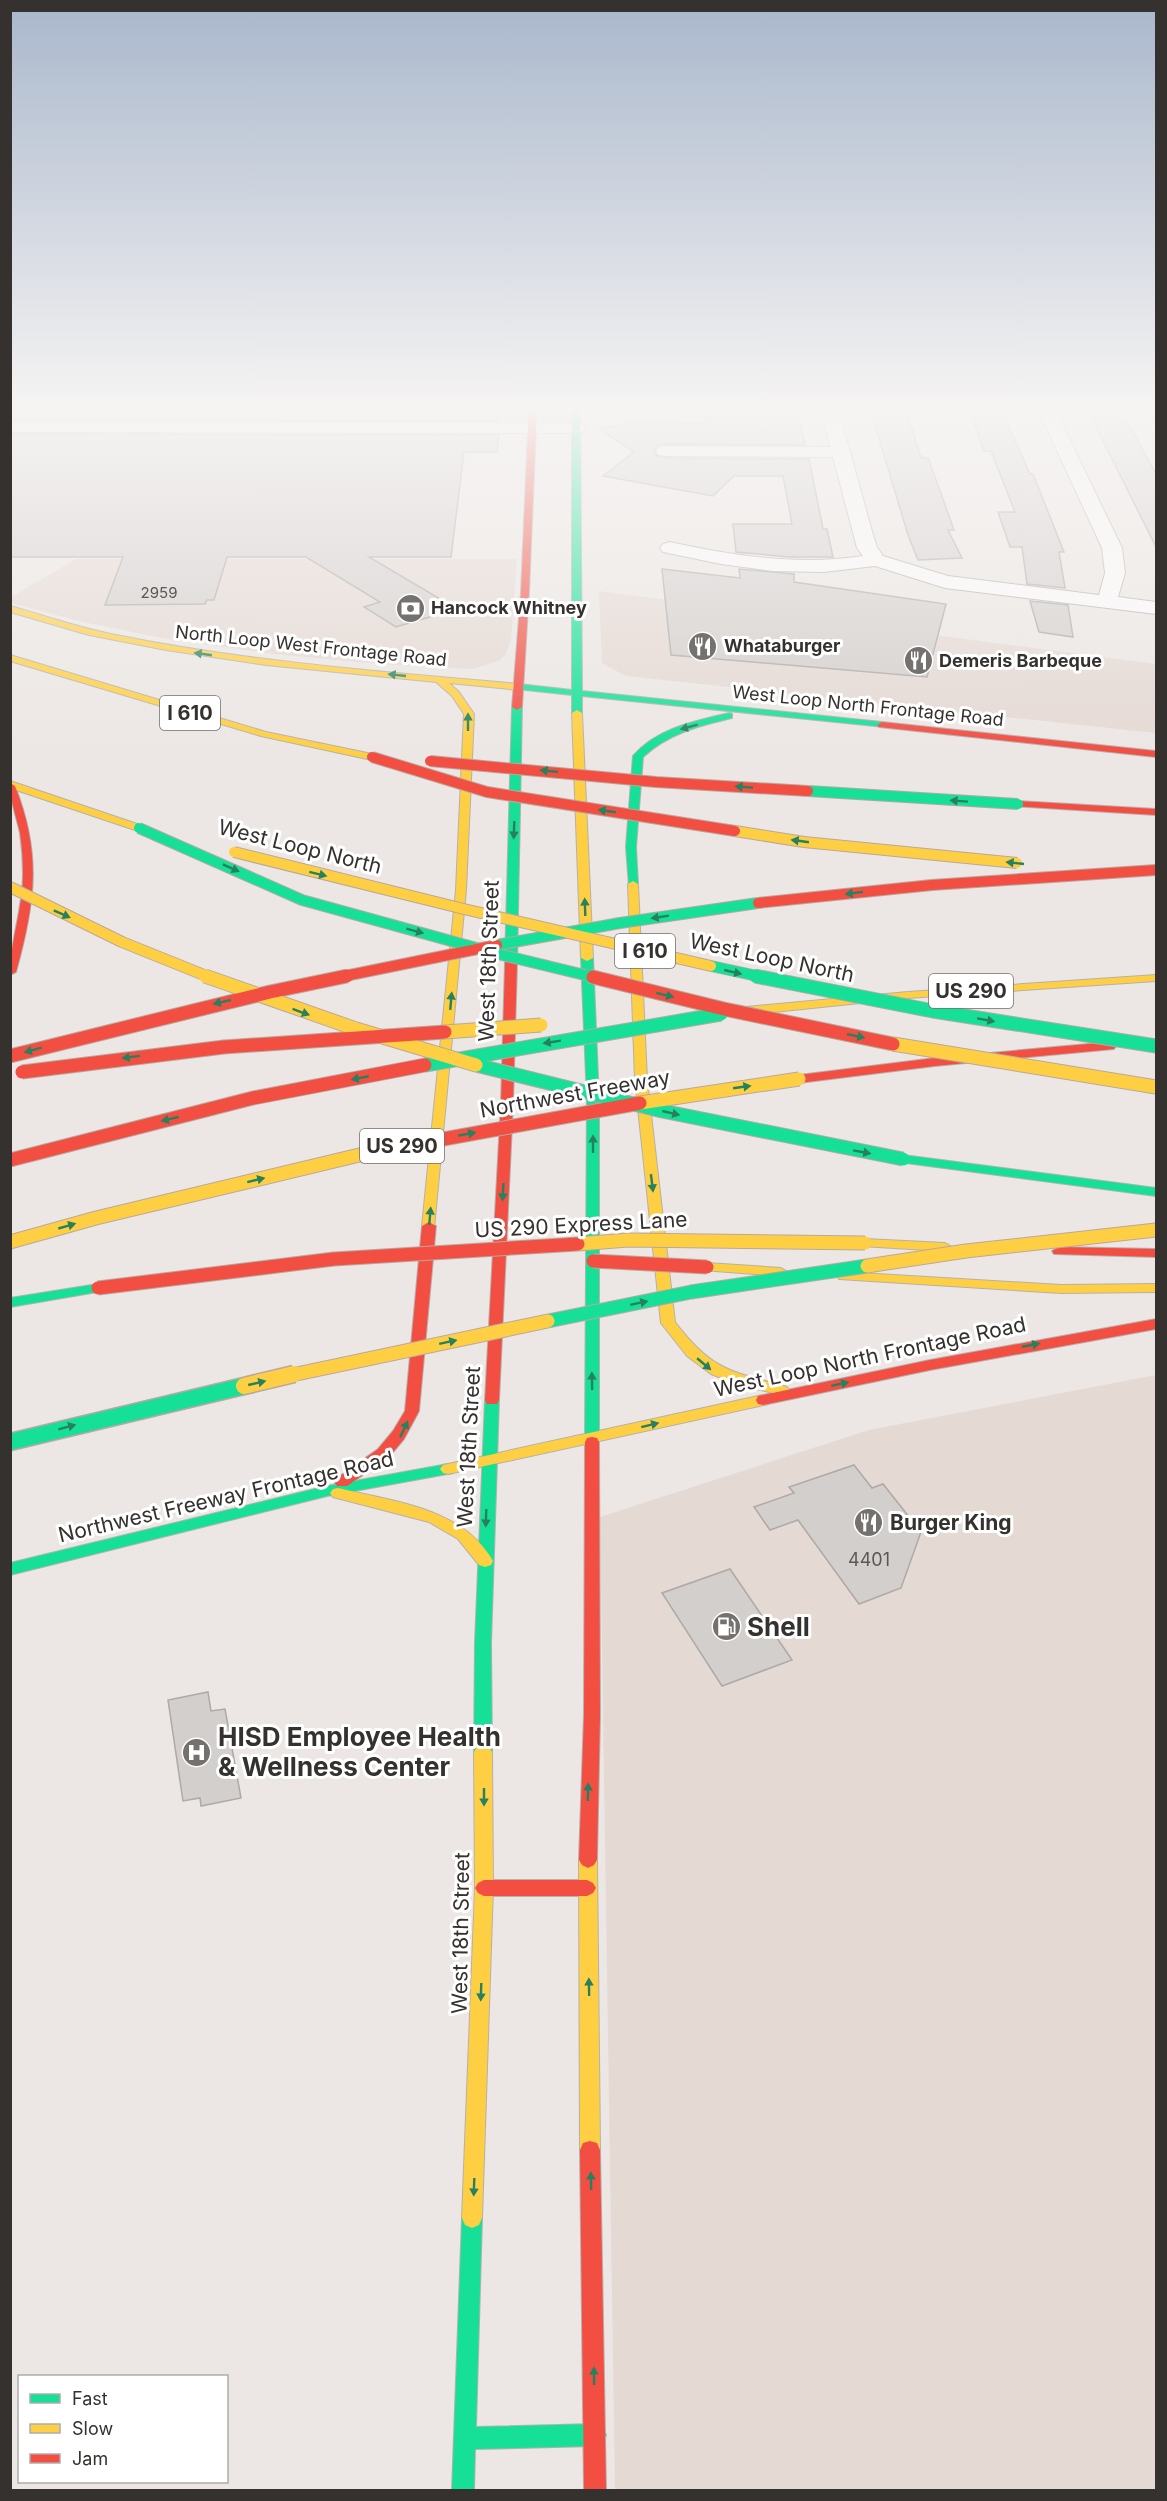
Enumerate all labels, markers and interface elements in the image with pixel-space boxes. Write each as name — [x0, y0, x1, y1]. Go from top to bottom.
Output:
house number: 2959 — [141, 583, 177, 602]
bank icon: Hancock Whitney — [394, 592, 426, 624]
place label: Hancock Whitney — [431, 597, 587, 618]
street label: North Loop West Frontage Road — [174, 621, 448, 670]
restaurant icon: Whataburger — [687, 630, 719, 662]
place label: Whataburger — [724, 635, 840, 656]
restaurant icon: Demeris Barbeque — [902, 645, 934, 677]
one-way arrow — [194, 650, 213, 659]
place label: Demeris Barbeque — [939, 650, 1102, 671]
one-way arrow — [387, 670, 406, 680]
street label: West Loop North Frontage Road — [731, 681, 1005, 730]
road number: I 610 — [160, 696, 220, 730]
one-way arrow — [463, 713, 473, 732]
one-way arrow — [680, 722, 698, 732]
one-way arrow — [540, 766, 559, 776]
one-way arrow — [734, 783, 753, 792]
one-way arrow — [950, 796, 969, 805]
one-way arrow — [598, 807, 617, 816]
street label: West Loop North — [216, 814, 384, 879]
one-way arrow — [509, 820, 519, 839]
one-way arrow — [790, 836, 809, 845]
one-way arrow — [1005, 858, 1024, 868]
one-way arrow — [223, 864, 240, 873]
one-way arrow — [309, 869, 327, 879]
street label: West 18th Street — [473, 880, 504, 1042]
one-way arrow — [844, 888, 863, 898]
one-way arrow — [581, 898, 590, 917]
one-way arrow — [54, 910, 71, 919]
one-way arrow — [651, 913, 670, 922]
one-way arrow — [407, 927, 425, 936]
street label: West Loop North — [688, 928, 857, 987]
road number: I 610 — [615, 934, 675, 968]
one-way arrow — [723, 967, 742, 977]
road number: US 290 — [929, 974, 1013, 1008]
one-way arrow — [656, 990, 675, 1000]
one-way arrow — [446, 991, 456, 1010]
one-way arrow — [212, 998, 231, 1008]
one-way arrow — [292, 1007, 310, 1017]
one-way arrow — [977, 1016, 996, 1025]
one-way arrow — [847, 1032, 865, 1042]
one-way arrow — [542, 1038, 561, 1047]
one-way arrow — [23, 1046, 42, 1056]
one-way arrow — [122, 1053, 141, 1062]
street label: Northwest Freeway — [478, 1064, 672, 1123]
one-way arrow — [351, 1074, 370, 1083]
one-way arrow — [733, 1083, 752, 1092]
one-way arrow — [662, 1109, 681, 1118]
one-way arrow — [161, 1115, 179, 1125]
road number: US 290 — [360, 1129, 444, 1163]
one-way arrow — [458, 1129, 477, 1138]
one-way arrow — [588, 1134, 598, 1153]
one-way arrow — [853, 1148, 872, 1157]
one-way arrow — [247, 1174, 265, 1184]
one-way arrow — [647, 1174, 656, 1193]
one-way arrow — [498, 1183, 507, 1202]
one-way arrow — [425, 1206, 435, 1225]
street label: US 290 Express Lane — [474, 1206, 688, 1243]
one-way arrow — [58, 1221, 76, 1231]
one-way arrow — [629, 1297, 648, 1307]
street label: West Loop North Frontage Road — [712, 1311, 1028, 1402]
one-way arrow — [438, 1336, 457, 1346]
one-way arrow — [1022, 1340, 1041, 1349]
one-way arrow — [696, 1357, 712, 1370]
street label: West 18th Street — [452, 1365, 485, 1528]
one-way arrow — [587, 1371, 597, 1390]
one-way arrow — [248, 1377, 266, 1387]
one-way arrow — [831, 1379, 850, 1388]
one-way arrow — [640, 1419, 659, 1429]
one-way arrow — [399, 1420, 409, 1438]
one-way arrow — [58, 1422, 76, 1431]
street label: Northwest Freeway Frontage Road — [56, 1446, 396, 1547]
restaurant icon: Burger King — [853, 1507, 885, 1539]
one-way arrow — [482, 1508, 491, 1527]
place label: Burger King — [890, 1510, 1012, 1535]
house number: 4401 — [848, 1549, 890, 1570]
fuel station icon: Shell — [710, 1611, 742, 1643]
place label: Shell — [747, 1611, 810, 1642]
place label: HISD Employee Health & Wellness Center — [218, 1721, 501, 1782]
hospital icon: HISD Employee Health & Wellness Center — [181, 1736, 213, 1768]
one-way arrow — [584, 1782, 593, 1801]
one-way arrow — [479, 1787, 489, 1806]
street label: West 18th Street — [447, 1852, 474, 2014]
one-way arrow — [584, 1977, 593, 1996]
one-way arrow — [476, 1982, 485, 2001]
one-way arrow — [587, 2172, 596, 2191]
one-way arrow — [470, 2177, 479, 2196]
one-way arrow — [589, 2367, 599, 2386]
legend — [18, 2375, 228, 2483]
text: Fast — [72, 2388, 108, 2409]
text: Slow — [72, 2418, 113, 2439]
text: Jam — [72, 2448, 108, 2469]

